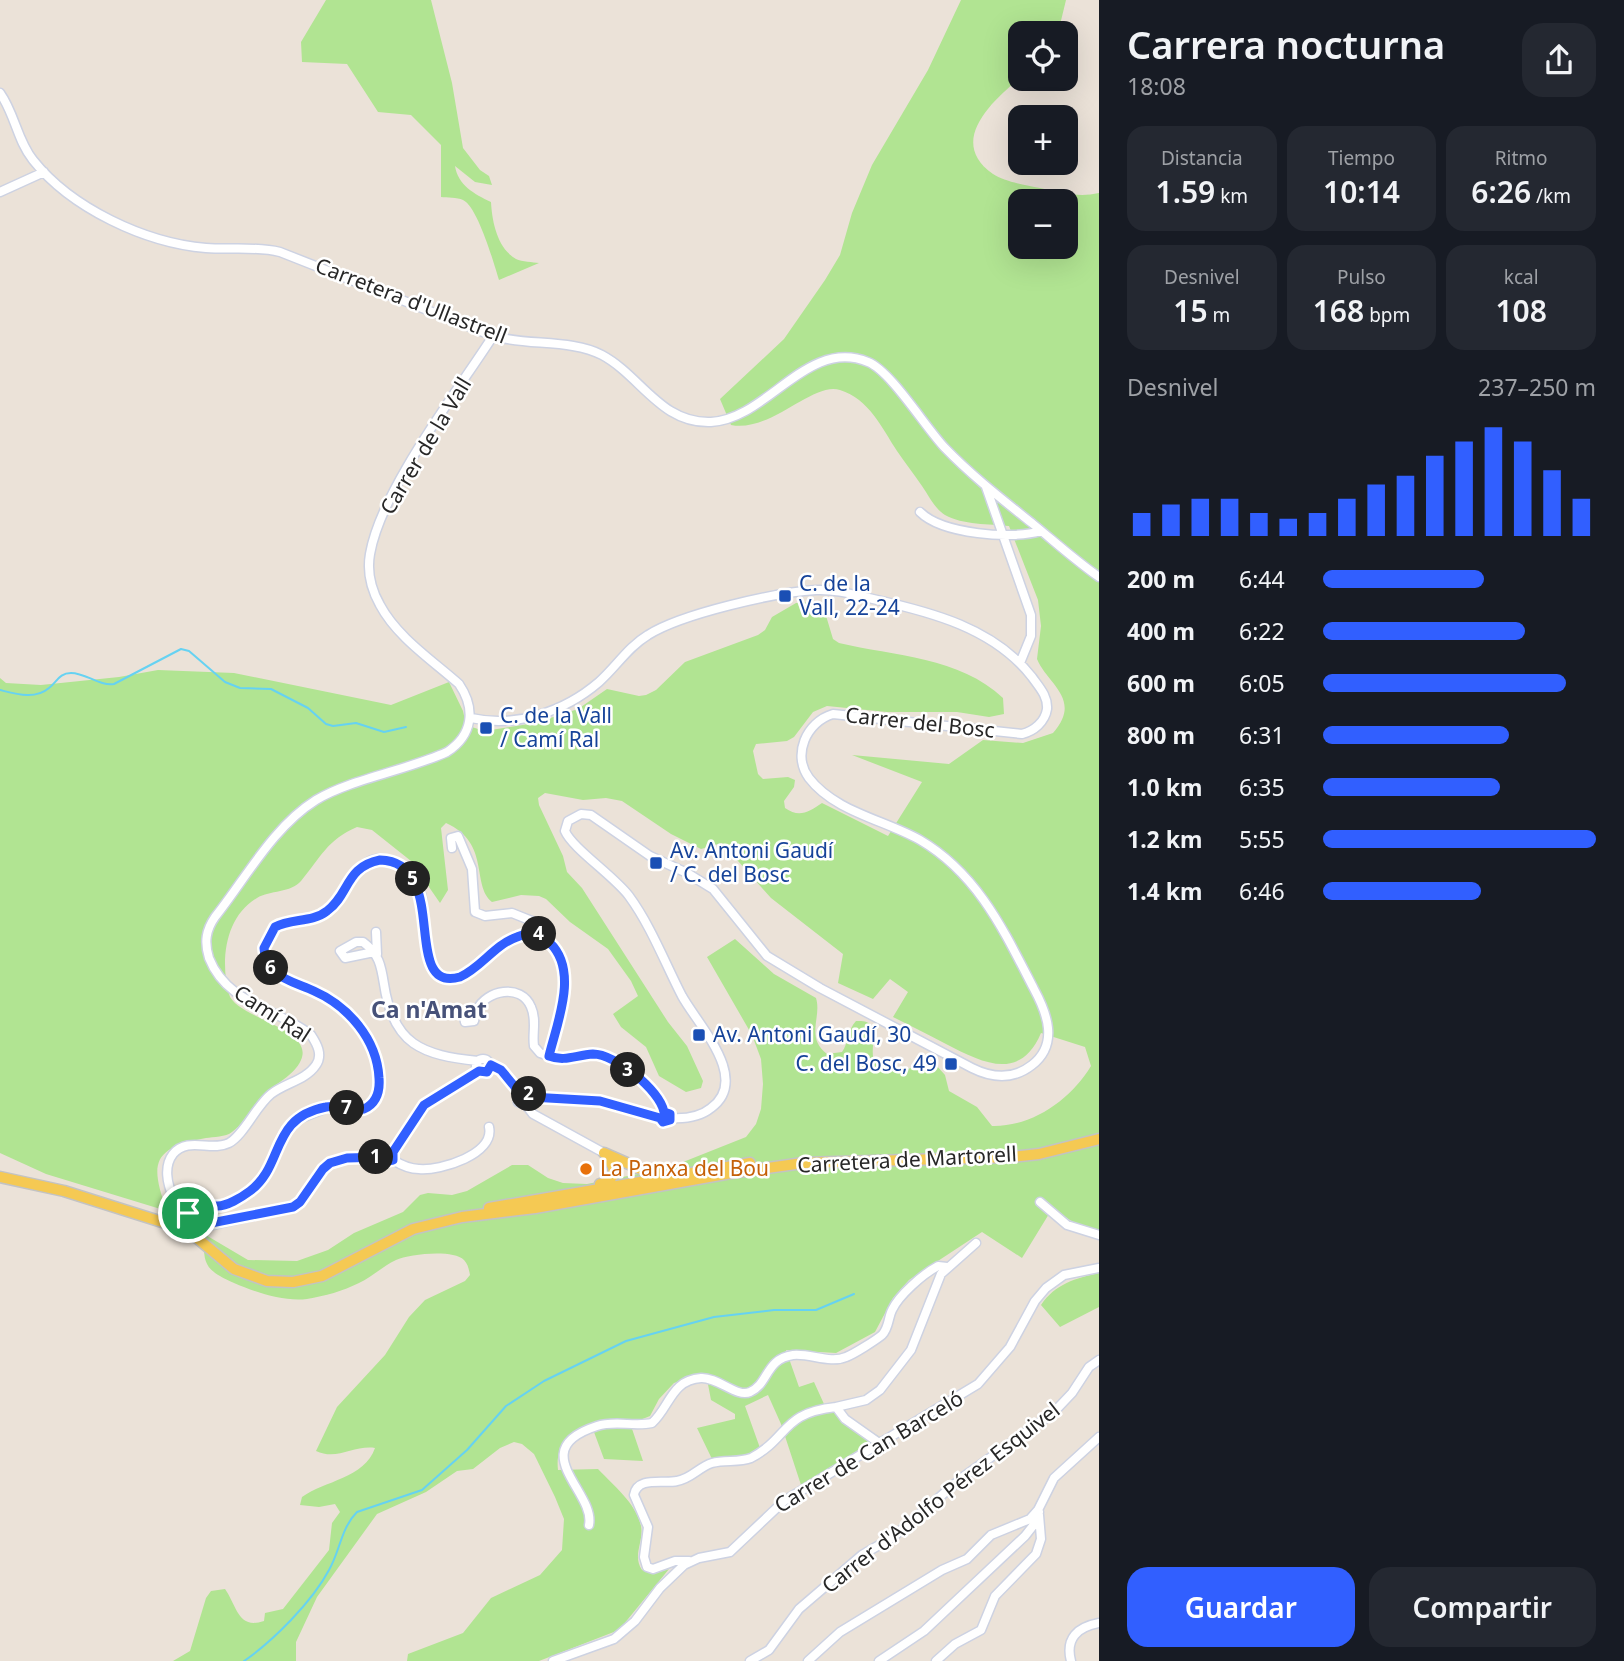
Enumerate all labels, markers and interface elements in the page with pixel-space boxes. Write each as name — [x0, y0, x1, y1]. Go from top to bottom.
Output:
text: Carrera nocturna — [1127, 18, 1445, 70]
map controls — [1008, 21, 1078, 259]
button: locate — [1008, 21, 1078, 91]
button: share — [1522, 23, 1596, 97]
text: 18:08 — [1127, 70, 1186, 102]
button: + — [1008, 105, 1078, 175]
text: Distancia — [1161, 145, 1243, 171]
text: Tiempo — [1328, 145, 1395, 171]
text: Ritmo — [1495, 145, 1548, 171]
text: 1.59 — [1156, 171, 1215, 212]
text: 10:14 — [1323, 171, 1400, 212]
text: 6:26 — [1471, 171, 1531, 212]
text: km — [1215, 183, 1248, 209]
text: /km — [1531, 183, 1571, 209]
button: − — [1008, 189, 1078, 259]
street label: Carretera d'Ullastrell — [312, 251, 511, 349]
text: Desnivel — [1164, 264, 1240, 290]
text: Pulso — [1337, 264, 1386, 290]
text: kcal — [1504, 264, 1539, 290]
text: 15 — [1173, 290, 1208, 331]
text: 168 — [1313, 290, 1364, 331]
text: 108 — [1495, 290, 1547, 331]
text: m — [1208, 302, 1230, 328]
text: bpm — [1364, 302, 1410, 328]
text: Desnivel — [1127, 371, 1219, 403]
text: 237–250 m — [1478, 371, 1596, 403]
street label: Carrer de la Vall — [373, 372, 477, 519]
text: 200 m — [1127, 563, 1195, 595]
text: 6:44 — [1239, 563, 1285, 595]
place label: C. de la Vall, 22-24 — [799, 569, 900, 621]
marker: C. de la Vall, 22-24 — [777, 588, 793, 604]
text: 400 m — [1127, 615, 1195, 647]
text: 6:22 — [1239, 615, 1285, 647]
text: 600 m — [1127, 667, 1195, 699]
text: 6:05 — [1239, 667, 1285, 699]
street label: Carrer del Bosc — [844, 700, 996, 744]
place label: C. de la Vall / Camí Ral — [500, 701, 612, 753]
text: 800 m — [1127, 719, 1195, 751]
text: 6:31 — [1239, 719, 1285, 751]
marker: C. de la Vall / Camí Ral — [478, 720, 494, 736]
text: 1.0 km — [1127, 771, 1202, 803]
text: 6:35 — [1239, 771, 1285, 803]
text: 1.2 km — [1127, 823, 1202, 855]
text: 5:55 — [1239, 823, 1285, 855]
place label: Av. Antoni Gaudí / C. del Bosc — [670, 836, 834, 888]
marker: Av. Antoni Gaudí / C. del Bosc — [648, 855, 664, 871]
pin: 5 — [396, 862, 430, 896]
text: 5 — [407, 865, 418, 891]
text: 1.4 km — [1127, 875, 1202, 907]
text: 6:46 — [1239, 875, 1285, 907]
pin: 4 — [522, 916, 556, 951]
text: 4 — [533, 920, 544, 946]
pin: 6 — [254, 950, 288, 986]
text: 6 — [265, 954, 276, 980]
street label: Camí Ral — [229, 978, 316, 1048]
district label: Ca n'Amat — [371, 993, 487, 1025]
place label: Av. Antoni Gaudí, 30 — [713, 1020, 911, 1048]
marker: Av. Antoni Gaudí, 30 — [691, 1027, 707, 1043]
place label: C. del Bosc, 49 — [795, 1049, 937, 1077]
pin: 3 — [610, 1052, 646, 1088]
text: 3 — [622, 1056, 633, 1082]
marker: C. del Bosc, 49 — [943, 1056, 959, 1072]
pin: 2 — [512, 1076, 546, 1112]
text: 2 — [523, 1080, 534, 1106]
pin: 7 — [330, 1090, 364, 1126]
text: 7 — [341, 1094, 352, 1120]
street label: Carretera de Martorell — [797, 1139, 1017, 1179]
pin: 1 — [358, 1140, 394, 1174]
text: 1 — [370, 1143, 381, 1169]
place label: La Panxa del Bou — [600, 1154, 769, 1182]
marker: La Panxa del Bou — [578, 1161, 594, 1177]
pin — [158, 1183, 218, 1243]
icon: arrive — [169, 1194, 207, 1232]
street label: Carrer de Can Barceló — [769, 1384, 968, 1519]
street label: Carrer d'Adolfo Pérez Esquivel — [816, 1395, 1065, 1599]
button: Guardar — [1127, 1567, 1355, 1647]
button: Compartir — [1369, 1567, 1596, 1647]

